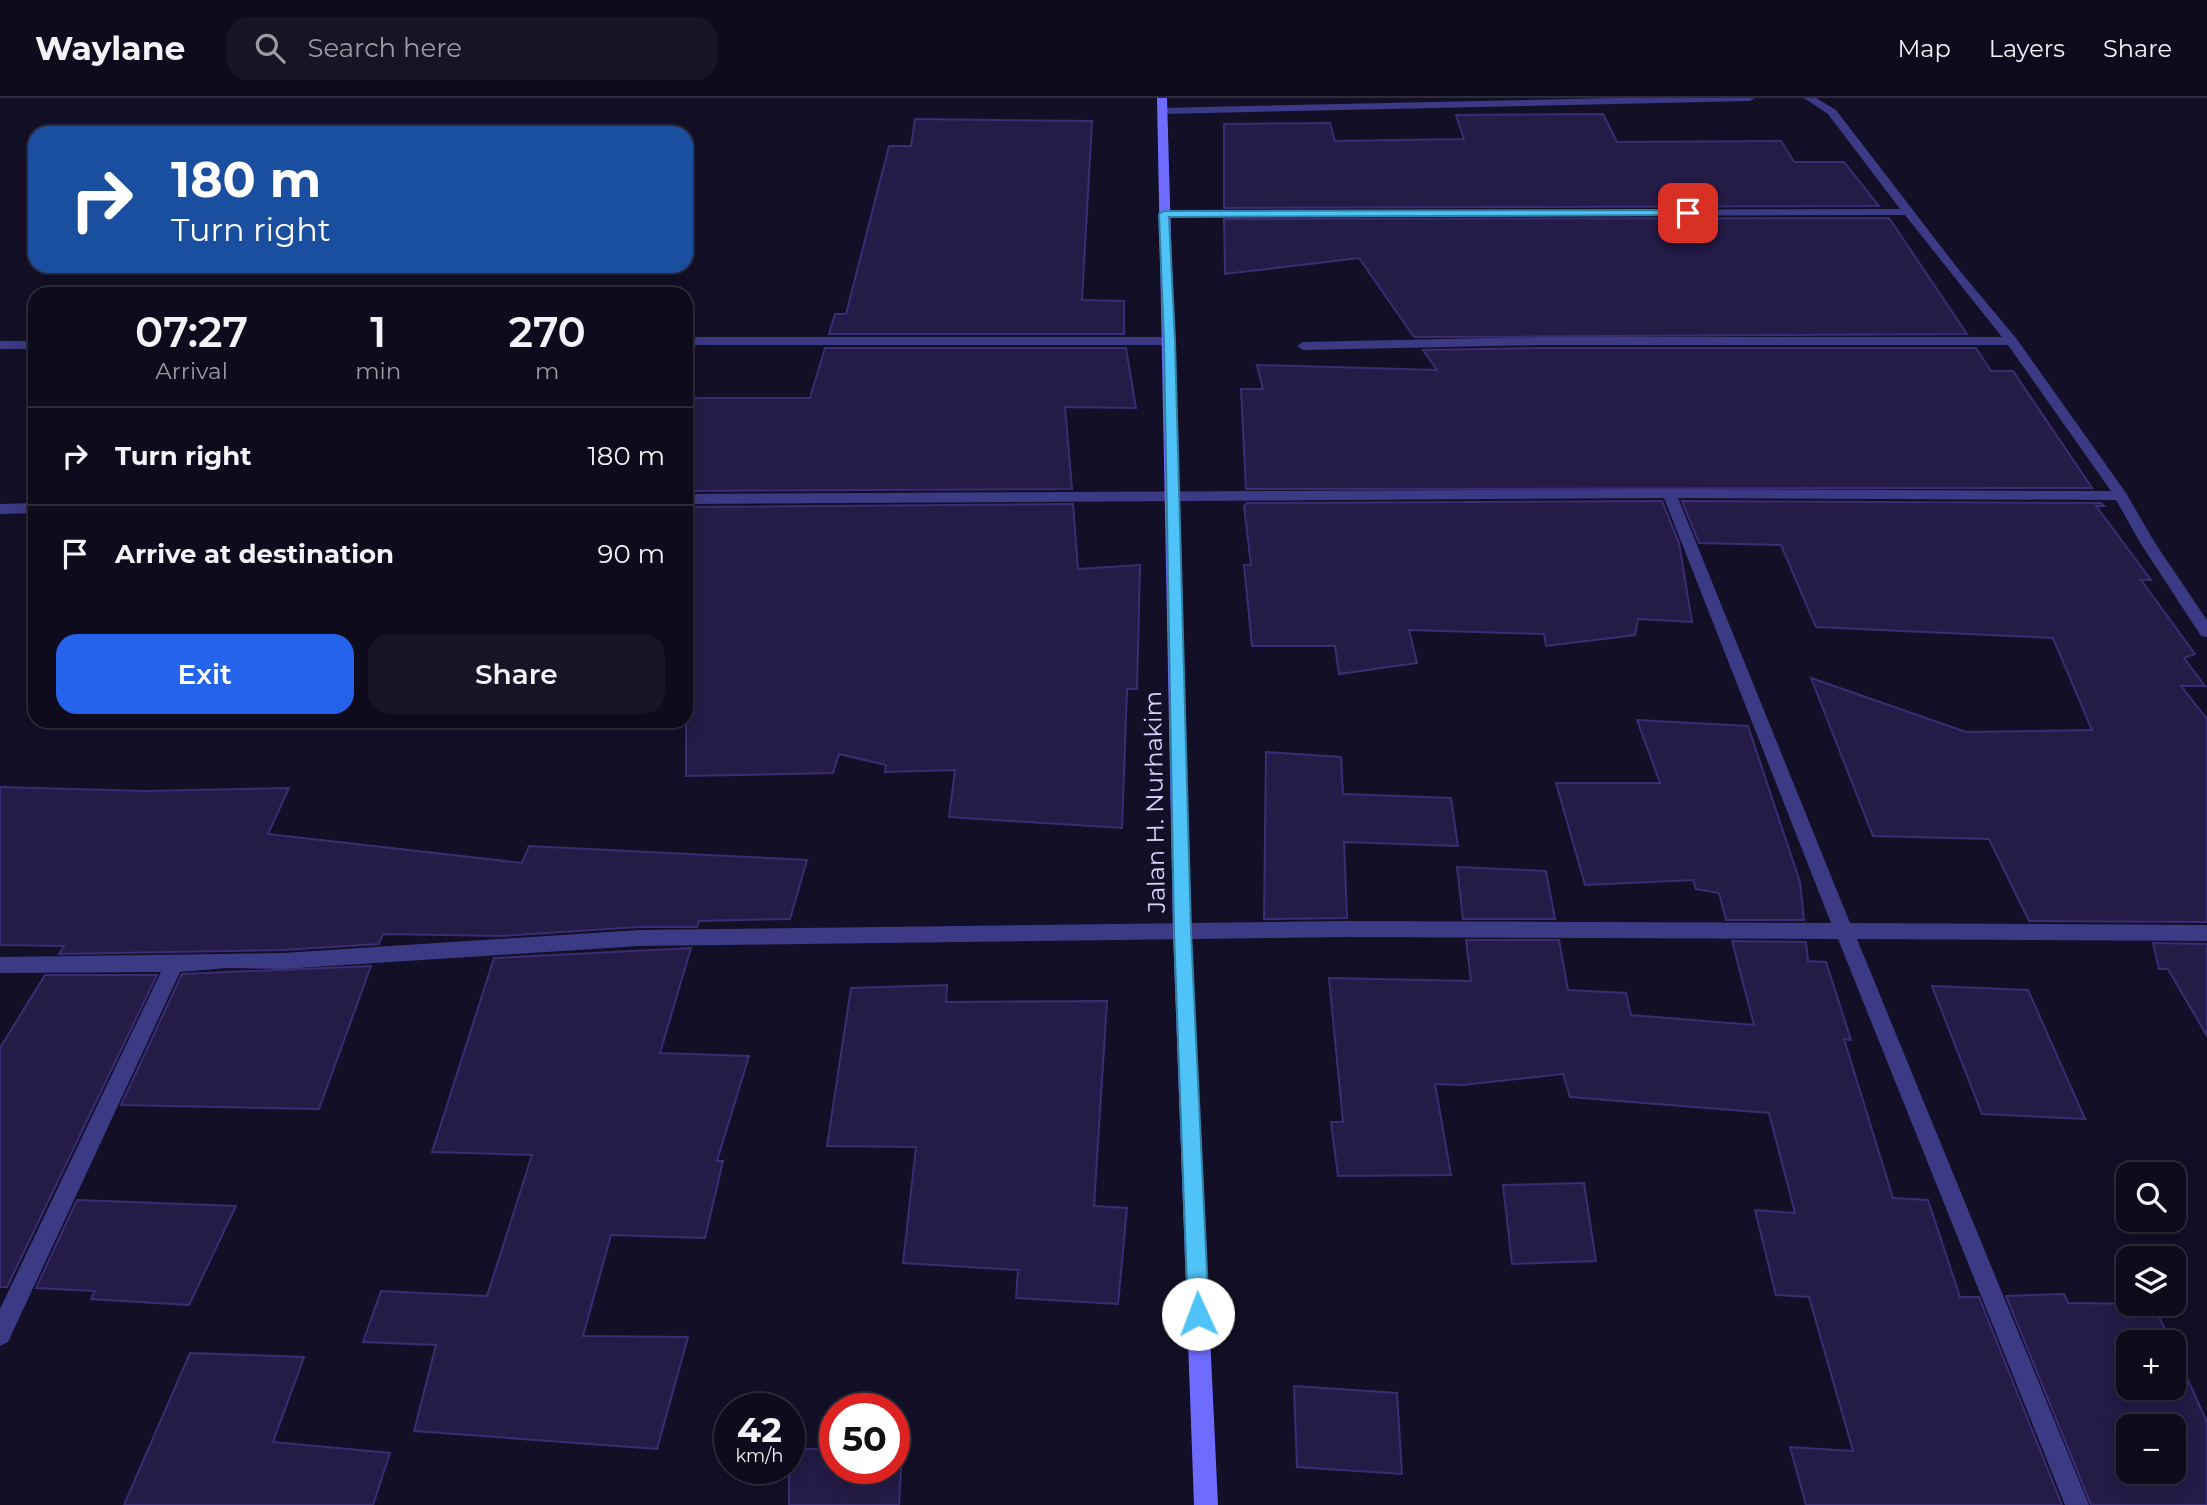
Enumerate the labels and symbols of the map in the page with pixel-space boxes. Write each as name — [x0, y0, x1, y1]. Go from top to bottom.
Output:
pin — [1658, 183, 1718, 243]
street label: Jalan H. Nurhakim — [1138, 691, 1171, 914]
position arrow — [1161, 1277, 1235, 1351]
speed limit sign: 50 — [819, 1393, 910, 1484]

